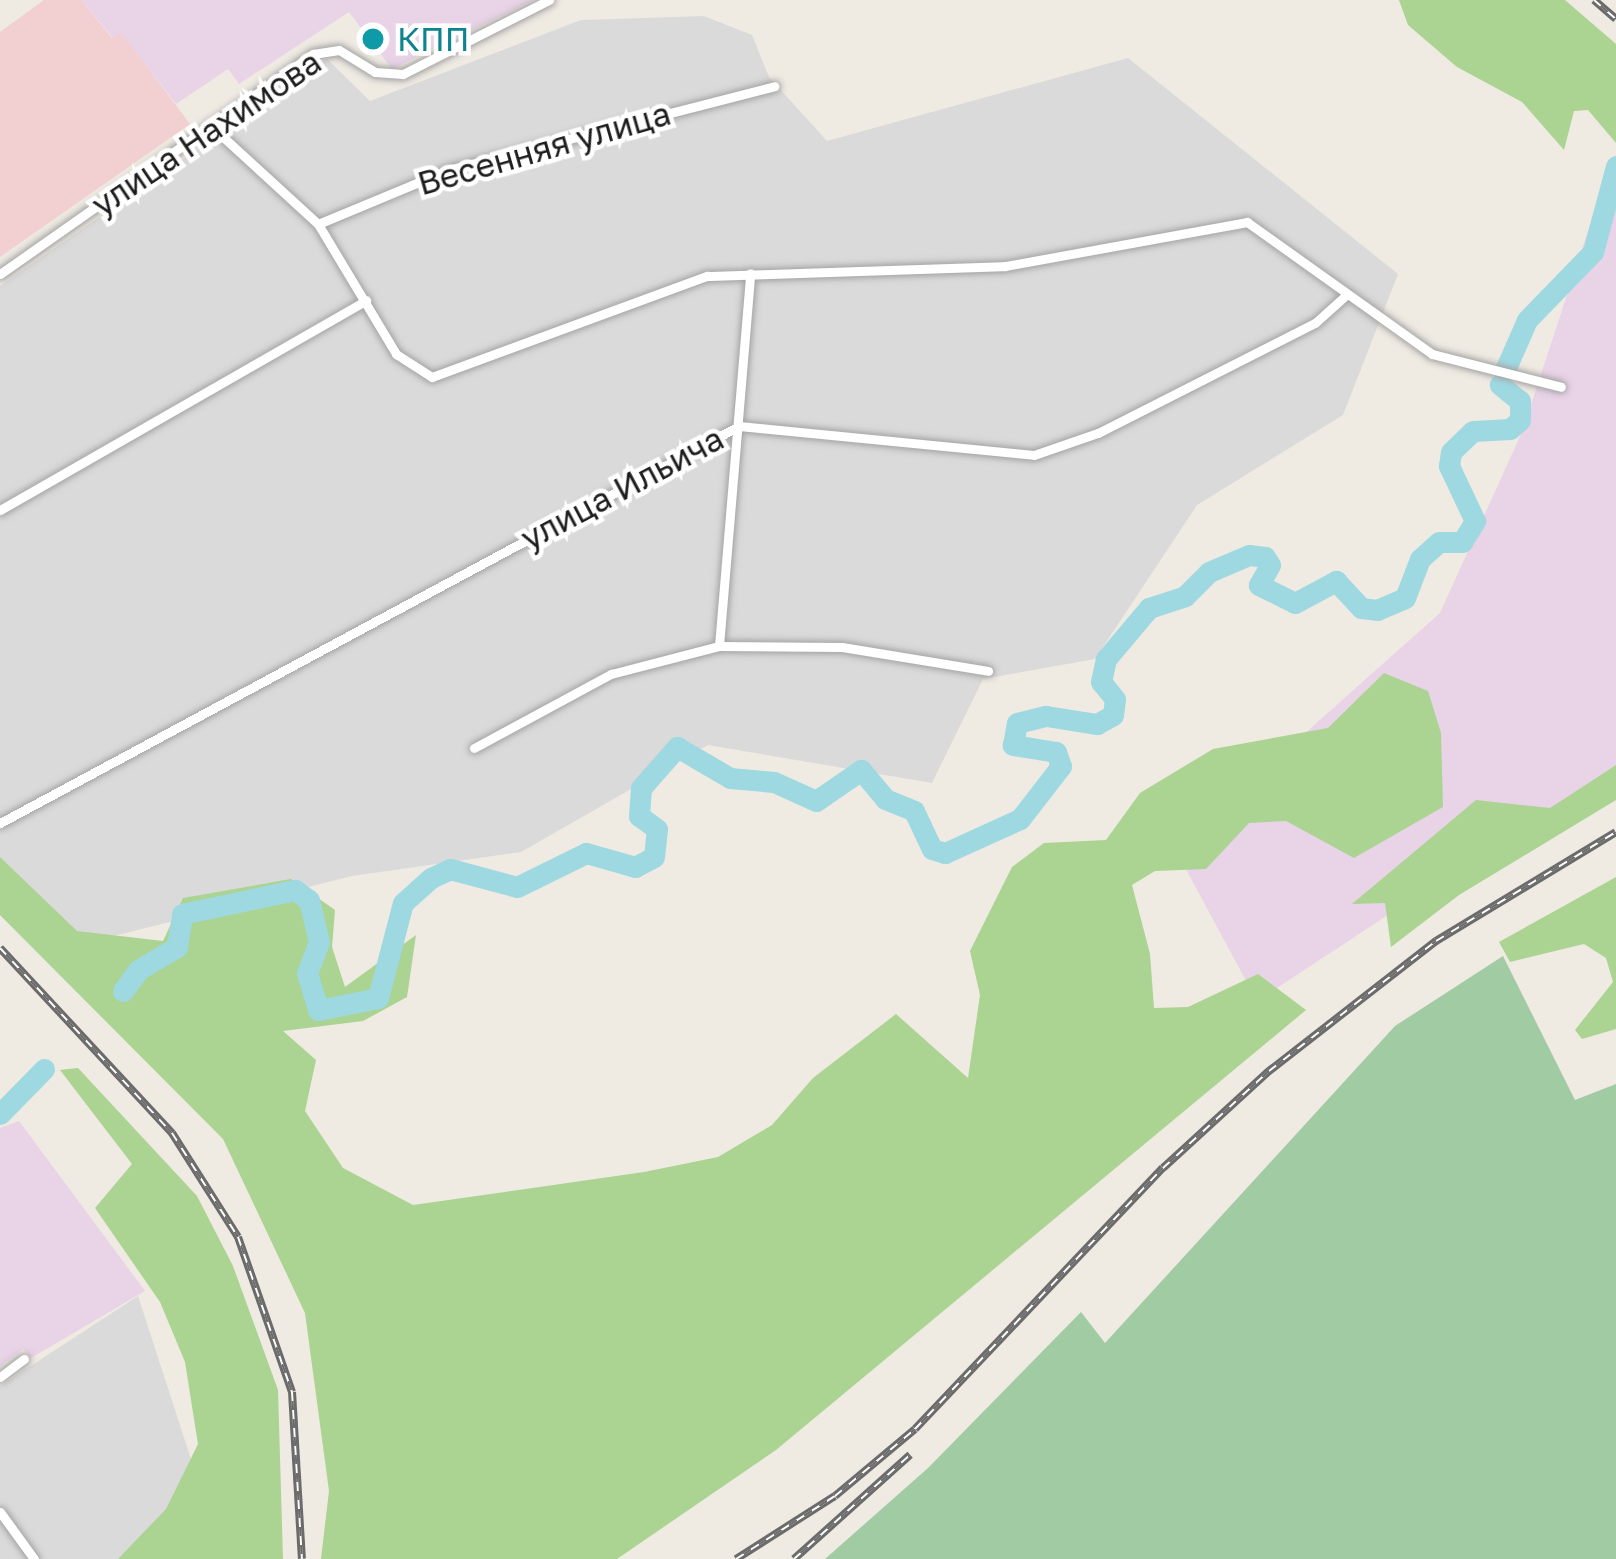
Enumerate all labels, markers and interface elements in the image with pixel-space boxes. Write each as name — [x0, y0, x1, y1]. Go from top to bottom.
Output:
place label: КПП — [397, 19, 470, 59]
marker: КПП — [360, 26, 386, 52]
street label: улица Нахимова — [84, 42, 328, 224]
street label: Весенняя улица — [413, 93, 675, 203]
street label: улица Ильича — [514, 418, 730, 558]

